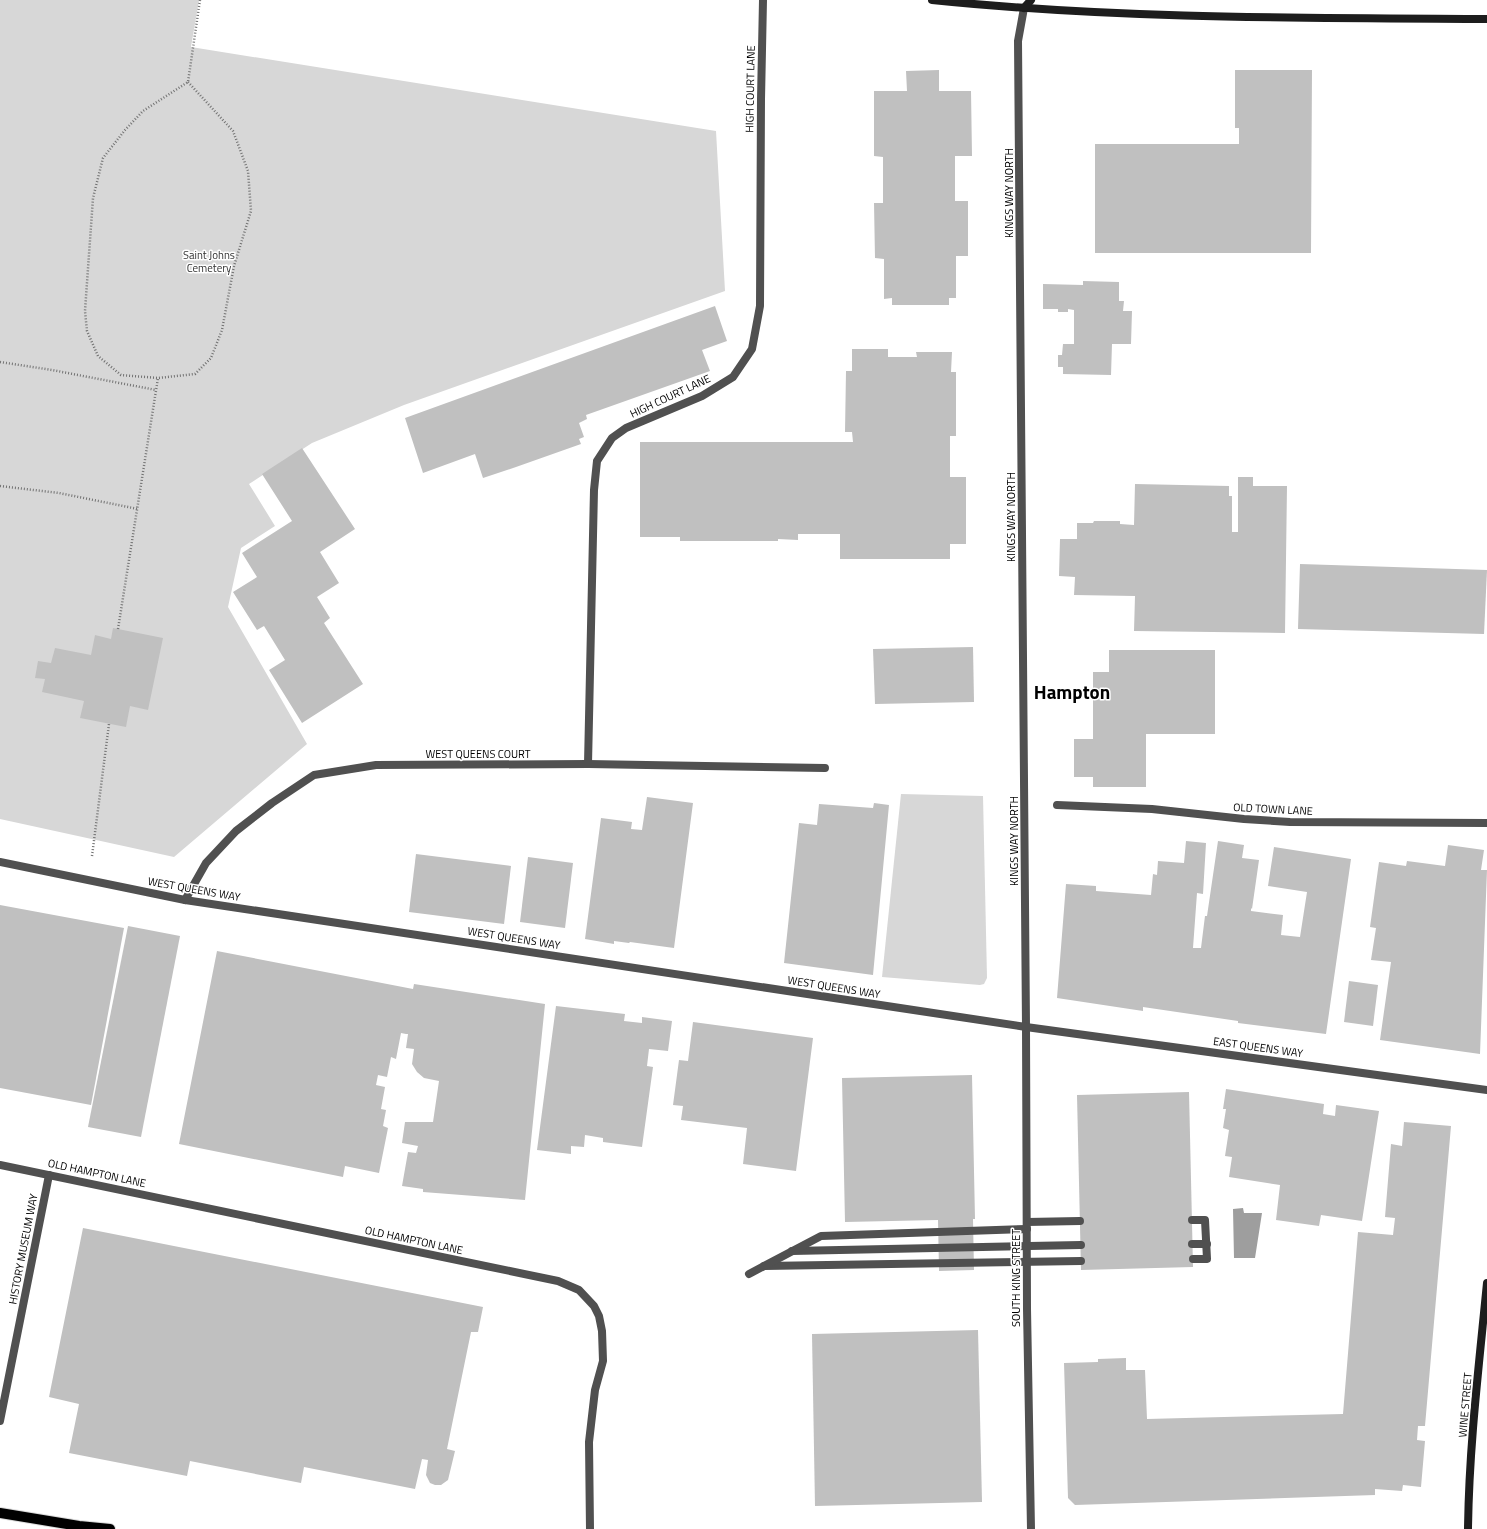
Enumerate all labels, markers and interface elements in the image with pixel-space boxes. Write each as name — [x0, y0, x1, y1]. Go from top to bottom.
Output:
street label: HIGH COURT LANE — [741, 45, 759, 133]
street label: KINGS WAY NORTH — [1001, 148, 1017, 238]
park label: Saint Johns Cemetery — [183, 247, 235, 276]
street label: HIGH COURT LANE — [627, 370, 713, 422]
street label: KINGS WAY NORTH — [1003, 472, 1019, 562]
district label: Hampton — [1034, 677, 1110, 706]
street label: WEST QUEENS COURT — [426, 746, 531, 762]
street label: KINGS WAY NORTH — [1006, 796, 1022, 886]
street label: OLD TOWN LANE — [1233, 799, 1313, 819]
street label: WEST QUEENS WAY — [146, 873, 242, 905]
street label: WEST QUEENS WAY — [466, 923, 562, 953]
street label: WEST QUEENS WAY — [786, 972, 882, 1002]
street label: EAST QUEENS WAY — [1212, 1033, 1304, 1061]
street label: OLD HAMPTON LANE — [47, 1155, 147, 1191]
street label: HISTORY MUSEUM WAY — [4, 1192, 42, 1306]
street label: OLD HAMPTON LANE — [364, 1222, 464, 1258]
street label: SOUTH KING STREET — [1008, 1229, 1024, 1327]
street label: WINE STREET — [1454, 1372, 1476, 1438]

